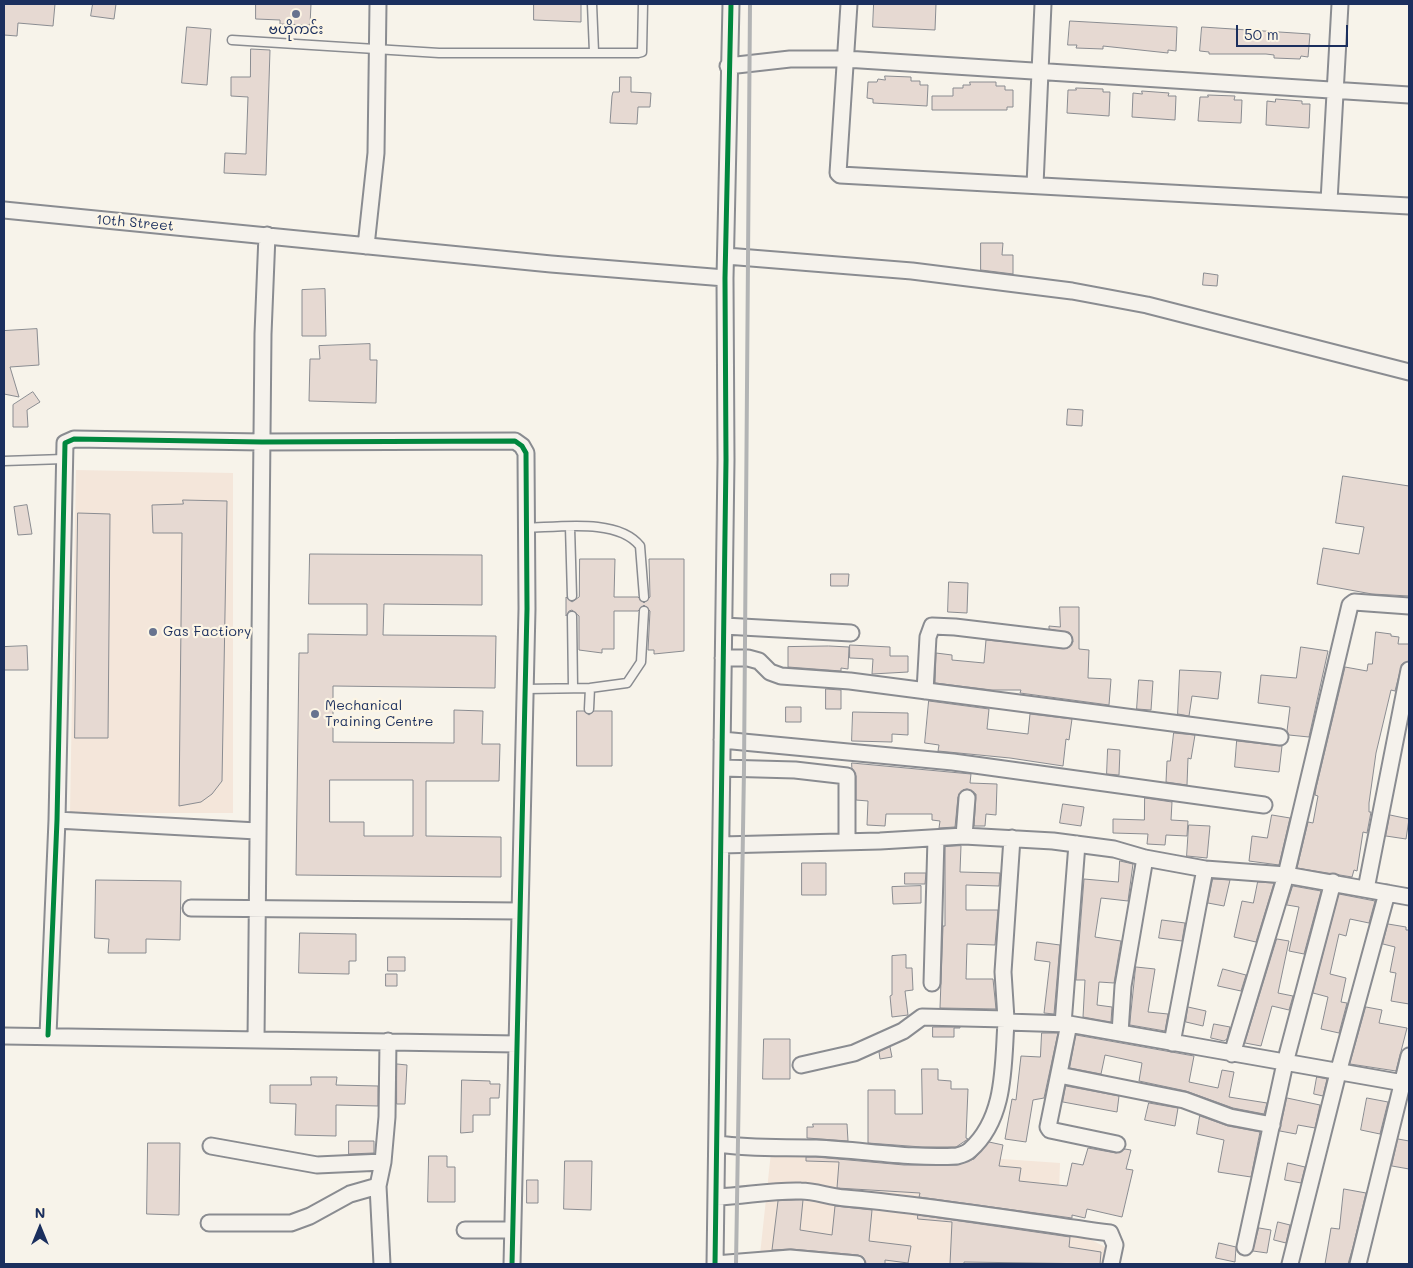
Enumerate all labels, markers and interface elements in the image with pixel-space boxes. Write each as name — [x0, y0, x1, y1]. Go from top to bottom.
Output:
marker: ဗဟိုကင်း — [290, 8, 302, 20]
scale bar — [1238, 15, 1350, 47]
place label: ဗဟိုကင်း — [269, 22, 323, 38]
text: 50 m — [1244, 24, 1279, 44]
street label: 10th Street — [95, 211, 175, 235]
place label: Gas Factiory — [163, 624, 251, 640]
marker: Gas Factiory — [147, 626, 159, 638]
place label: Mechanical Training Centre — [325, 698, 433, 730]
marker: Mechanical Training Centre — [309, 708, 321, 720]
north arrow — [15, 1203, 65, 1253]
text: N — [35, 1203, 45, 1222]

